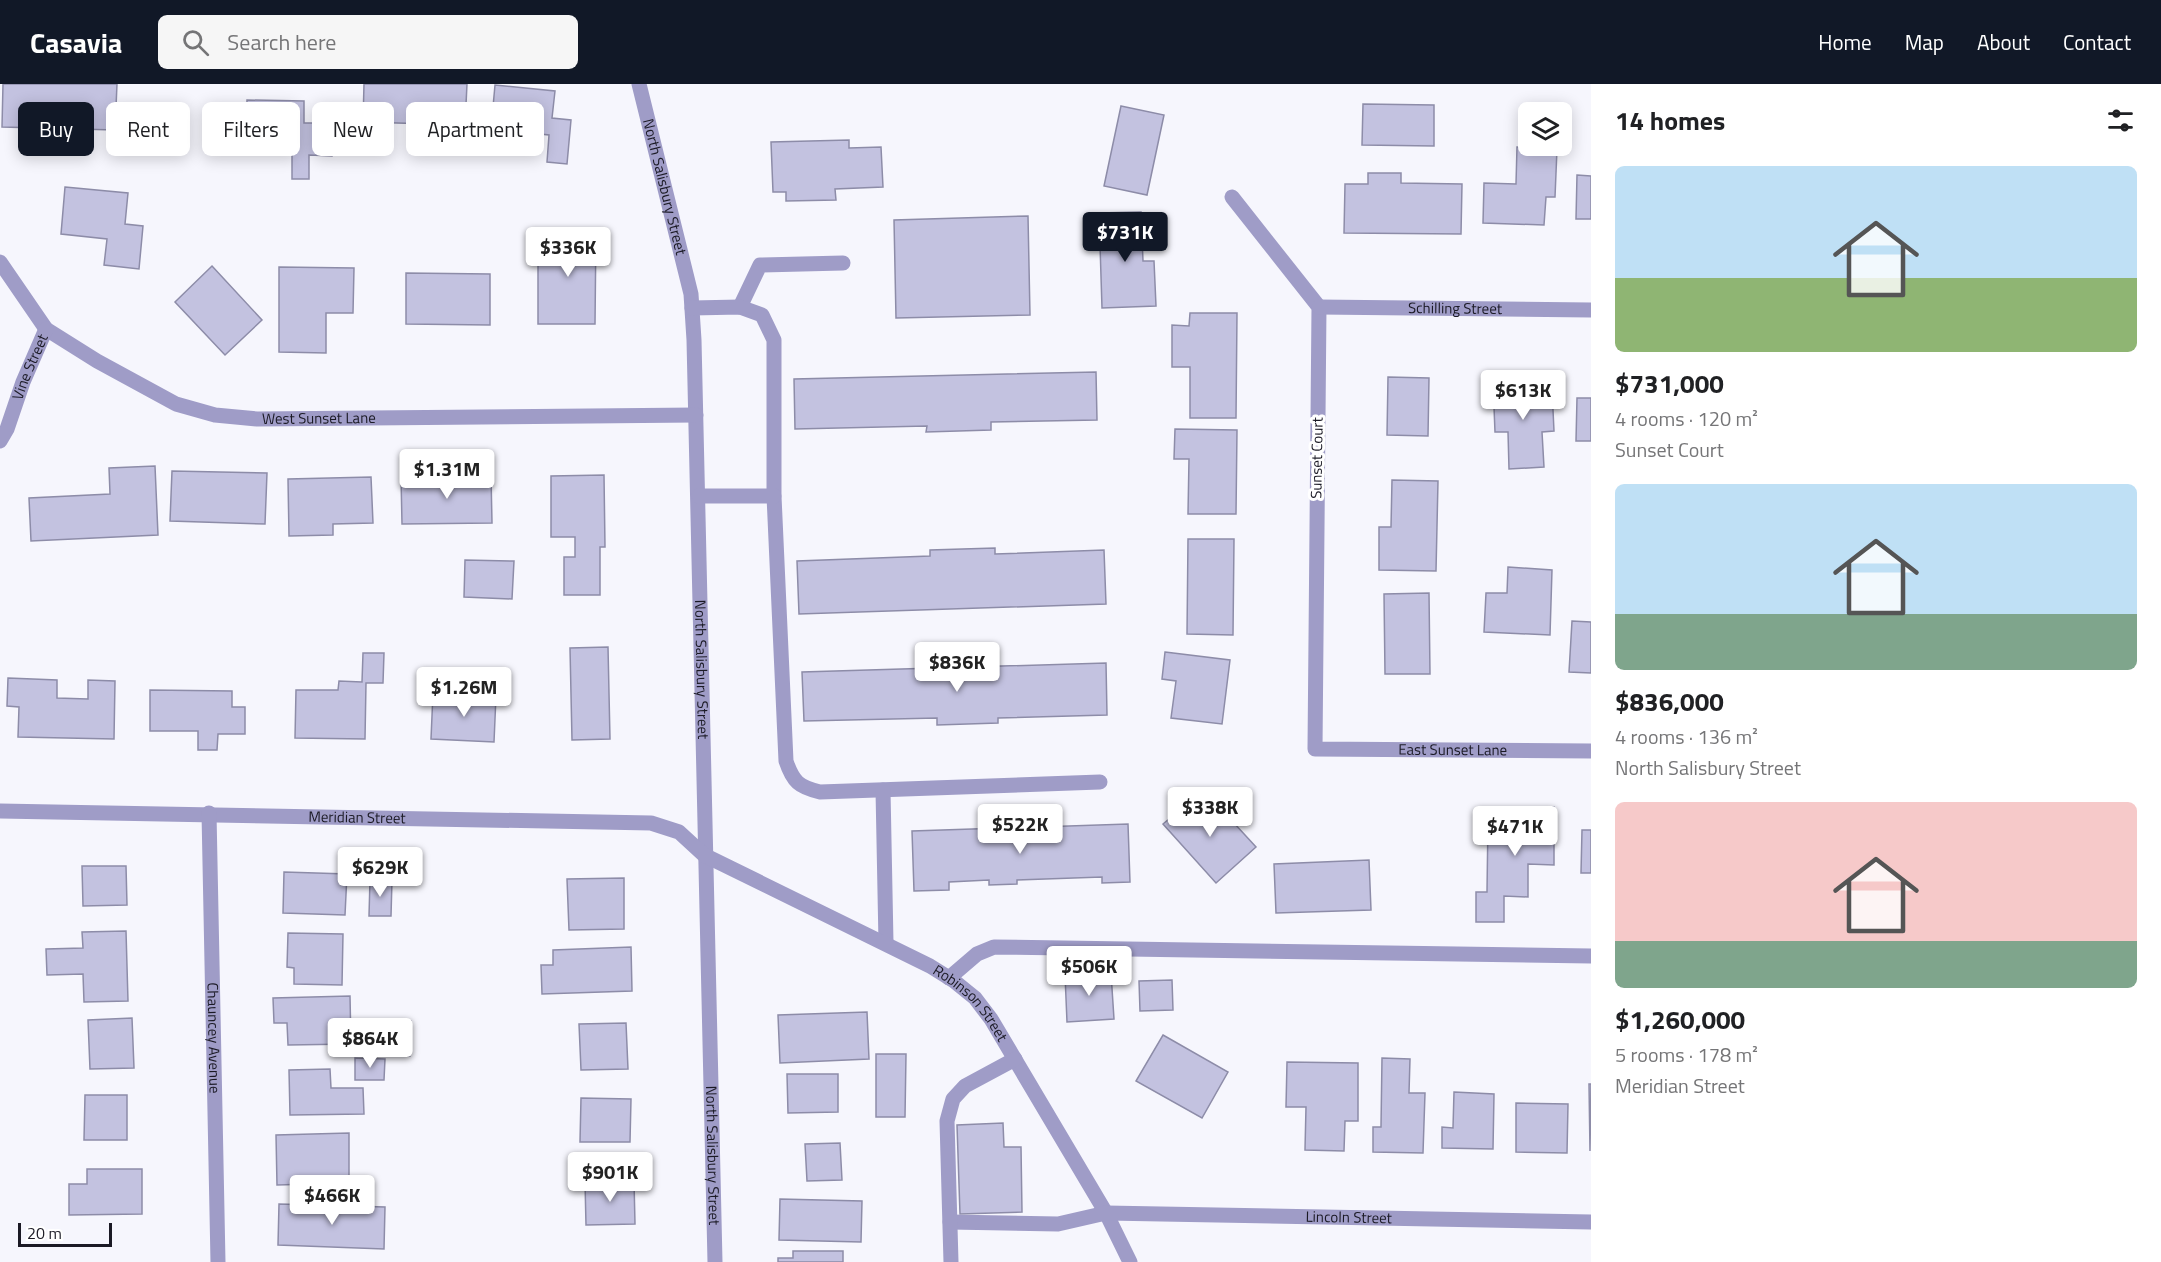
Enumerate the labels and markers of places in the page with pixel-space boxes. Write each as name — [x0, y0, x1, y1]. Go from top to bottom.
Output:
pin: $731K — [1083, 212, 1167, 263]
pin: $336K — [526, 227, 610, 278]
pin: $613K — [1481, 370, 1565, 421]
pin: $1.31M — [398, 449, 496, 500]
pin: $836K — [915, 642, 999, 693]
pin: $1.26M — [415, 667, 513, 718]
pin: $338K — [1168, 787, 1252, 838]
pin: $522K — [978, 804, 1062, 855]
pin: $471K — [1473, 806, 1557, 857]
pin: $629K — [338, 847, 422, 898]
pin: $506K — [1047, 946, 1131, 997]
pin: $864K — [328, 1018, 412, 1069]
pin: $901K — [568, 1152, 652, 1203]
pin: $466K — [290, 1175, 374, 1226]

